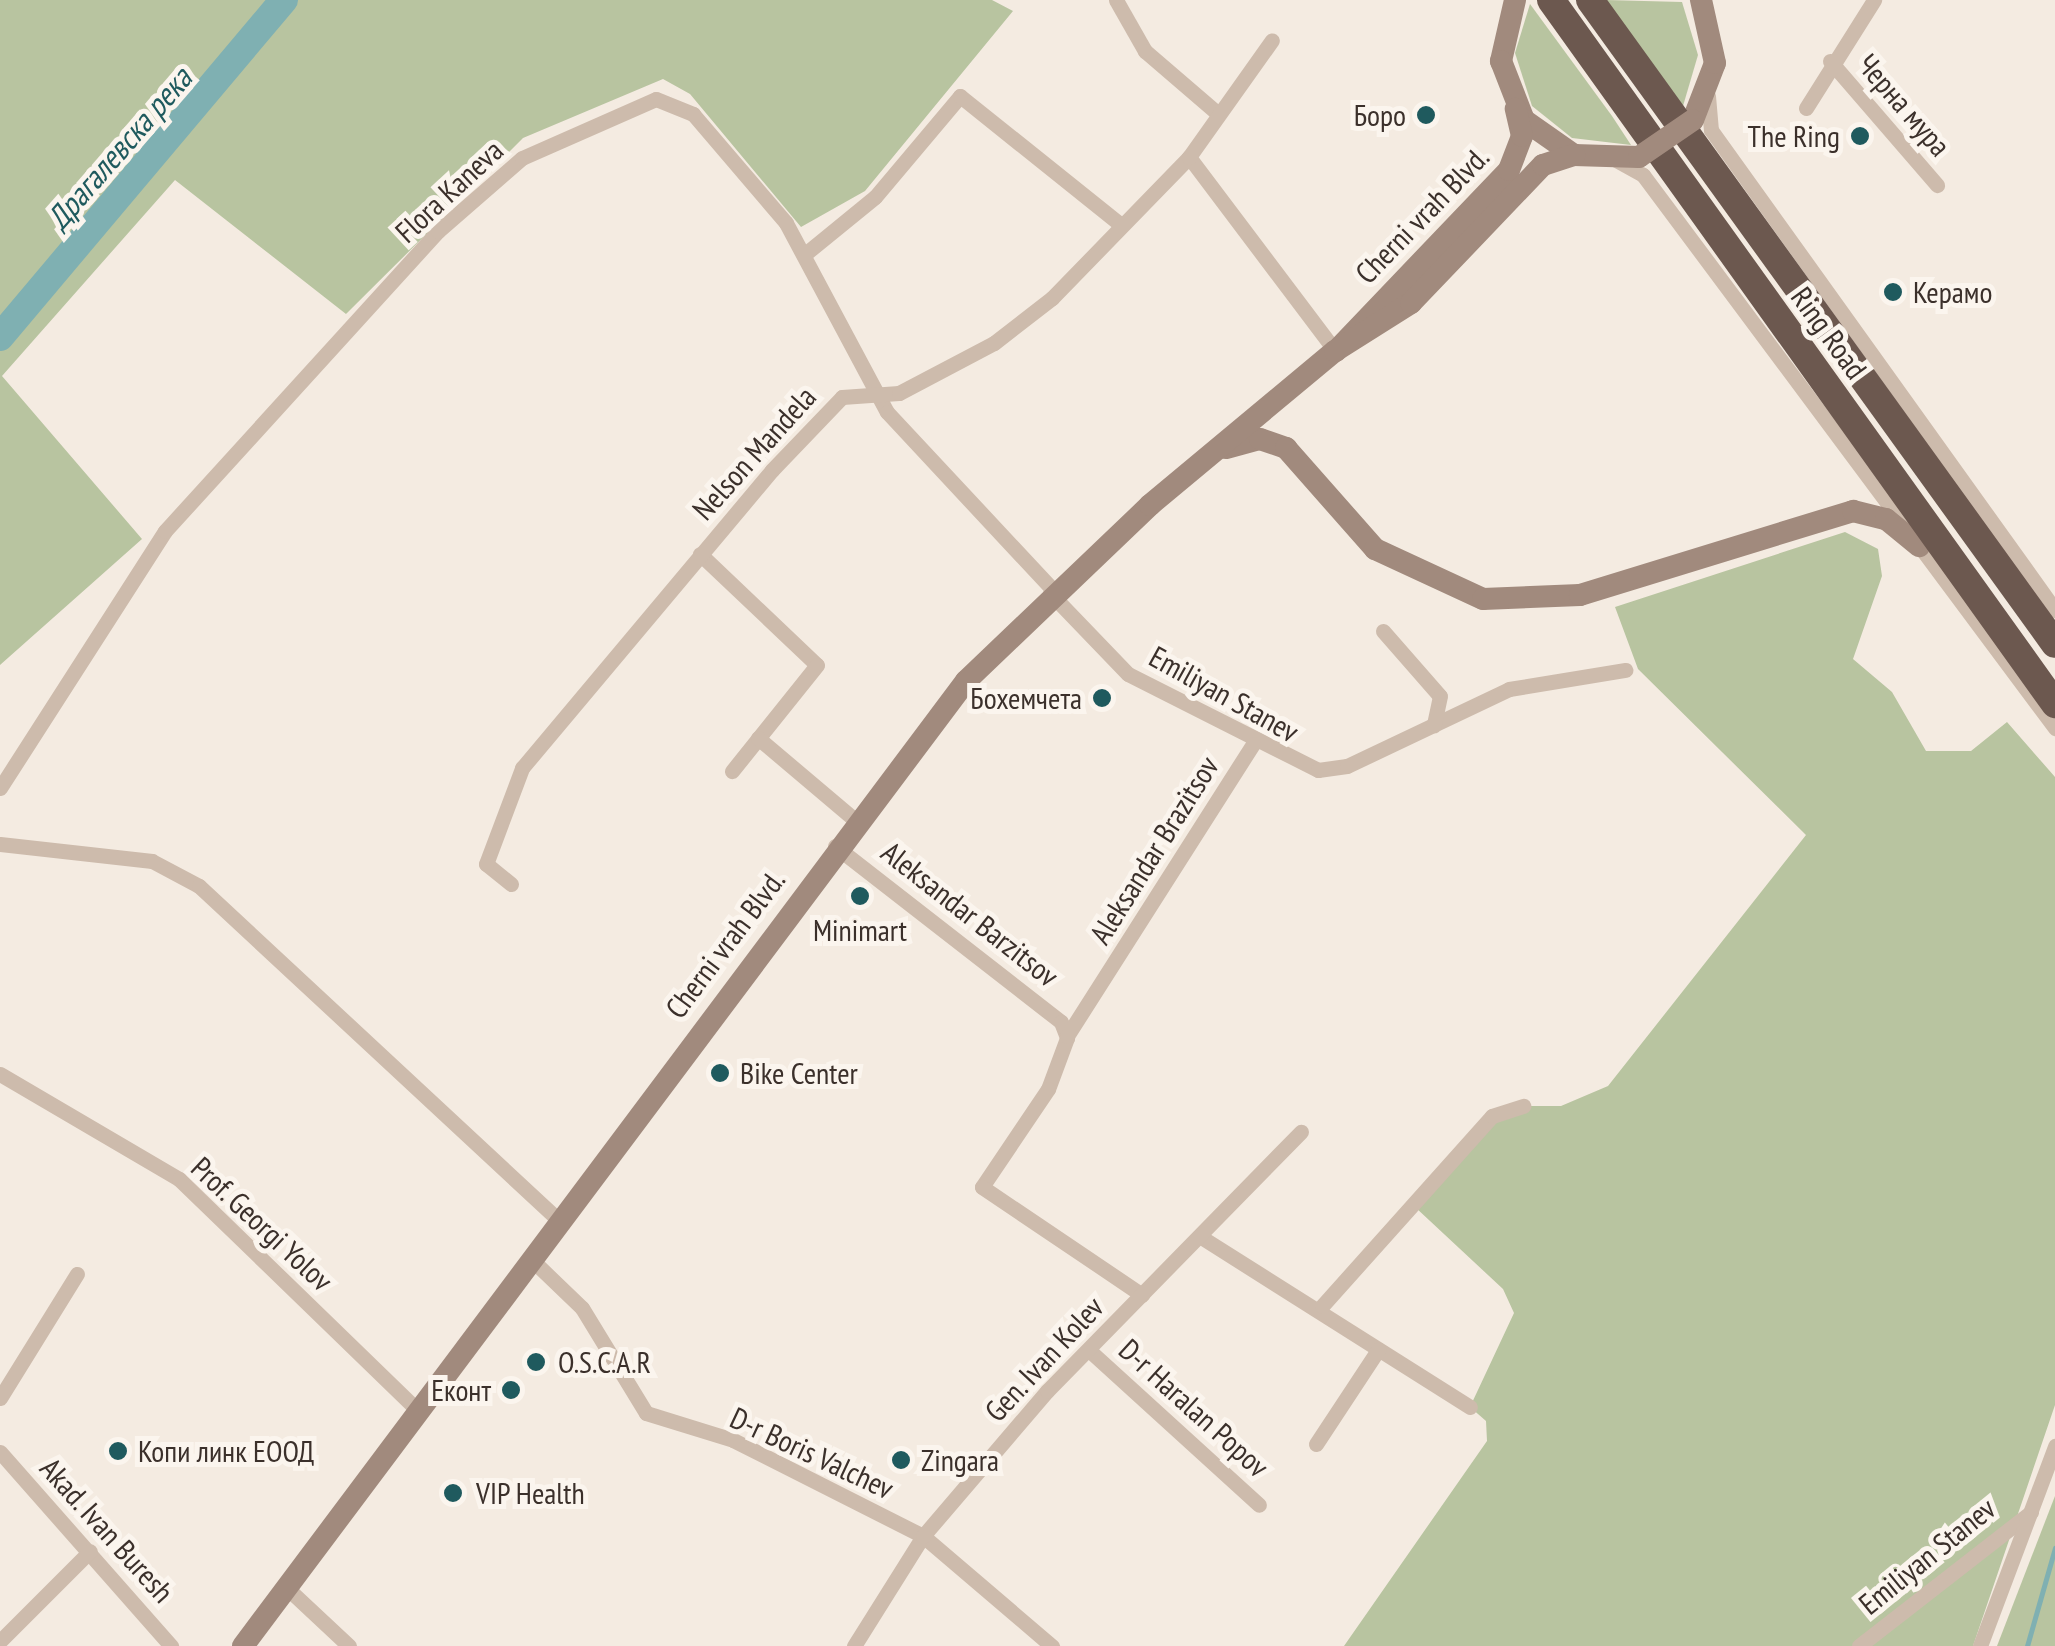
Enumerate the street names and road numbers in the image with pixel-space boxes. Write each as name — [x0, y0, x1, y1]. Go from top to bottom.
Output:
street label: Черна мура — [1850, 47, 1958, 163]
street label: Flora Kaneva — [388, 132, 510, 250]
street label: Cherni vrah Blvd. — [1348, 139, 1496, 291]
street label: Ring Road — [1784, 280, 1874, 386]
street label: Nelson Mandela — [685, 379, 823, 527]
street label: Emiliyan Stanev — [1143, 638, 1305, 750]
street label: Aleksandar Brazitsov — [1082, 750, 1226, 950]
street label: Aleksandar Barzitsov — [874, 834, 1066, 994]
street label: Cherni vrah Blvd. — [658, 863, 792, 1025]
street label: Prof. Georgi Yolov — [183, 1149, 341, 1299]
street label: Gen. Ivan Kolev — [977, 1288, 1111, 1430]
street label: D-r Haralan Popov — [1112, 1331, 1276, 1485]
street label: D-r Boris Valchev — [724, 1399, 900, 1507]
street label: Akad. Ivan Buresh — [32, 1450, 182, 1610]
street label: Emiliyan Stanev — [1852, 1490, 2002, 1622]

